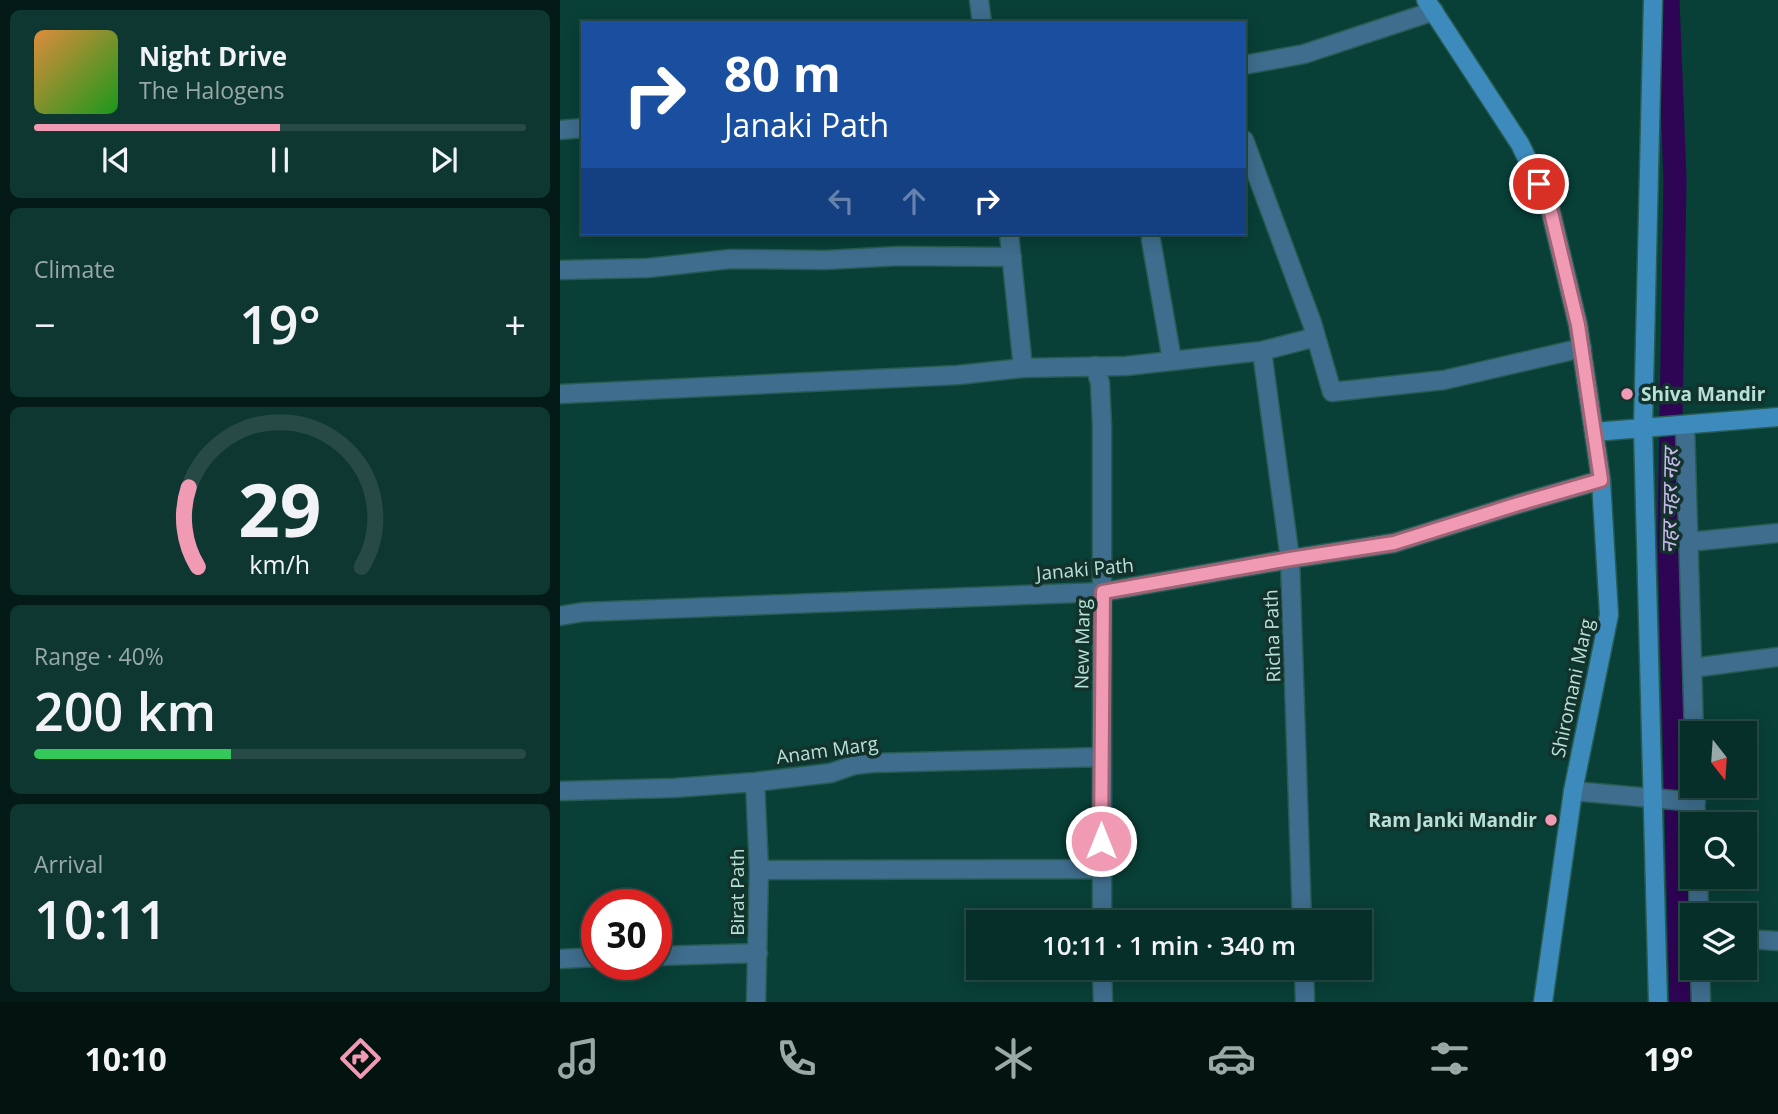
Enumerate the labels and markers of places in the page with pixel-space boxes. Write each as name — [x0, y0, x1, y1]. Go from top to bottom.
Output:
pin — [1509, 154, 1569, 214]
place label: Shiva Mandir — [1641, 381, 1766, 407]
marker: Shiva Mandir — [1619, 386, 1635, 402]
place label: Ram Janki Mandir — [1368, 807, 1537, 833]
marker: Ram Janki Mandir — [1543, 812, 1559, 828]

